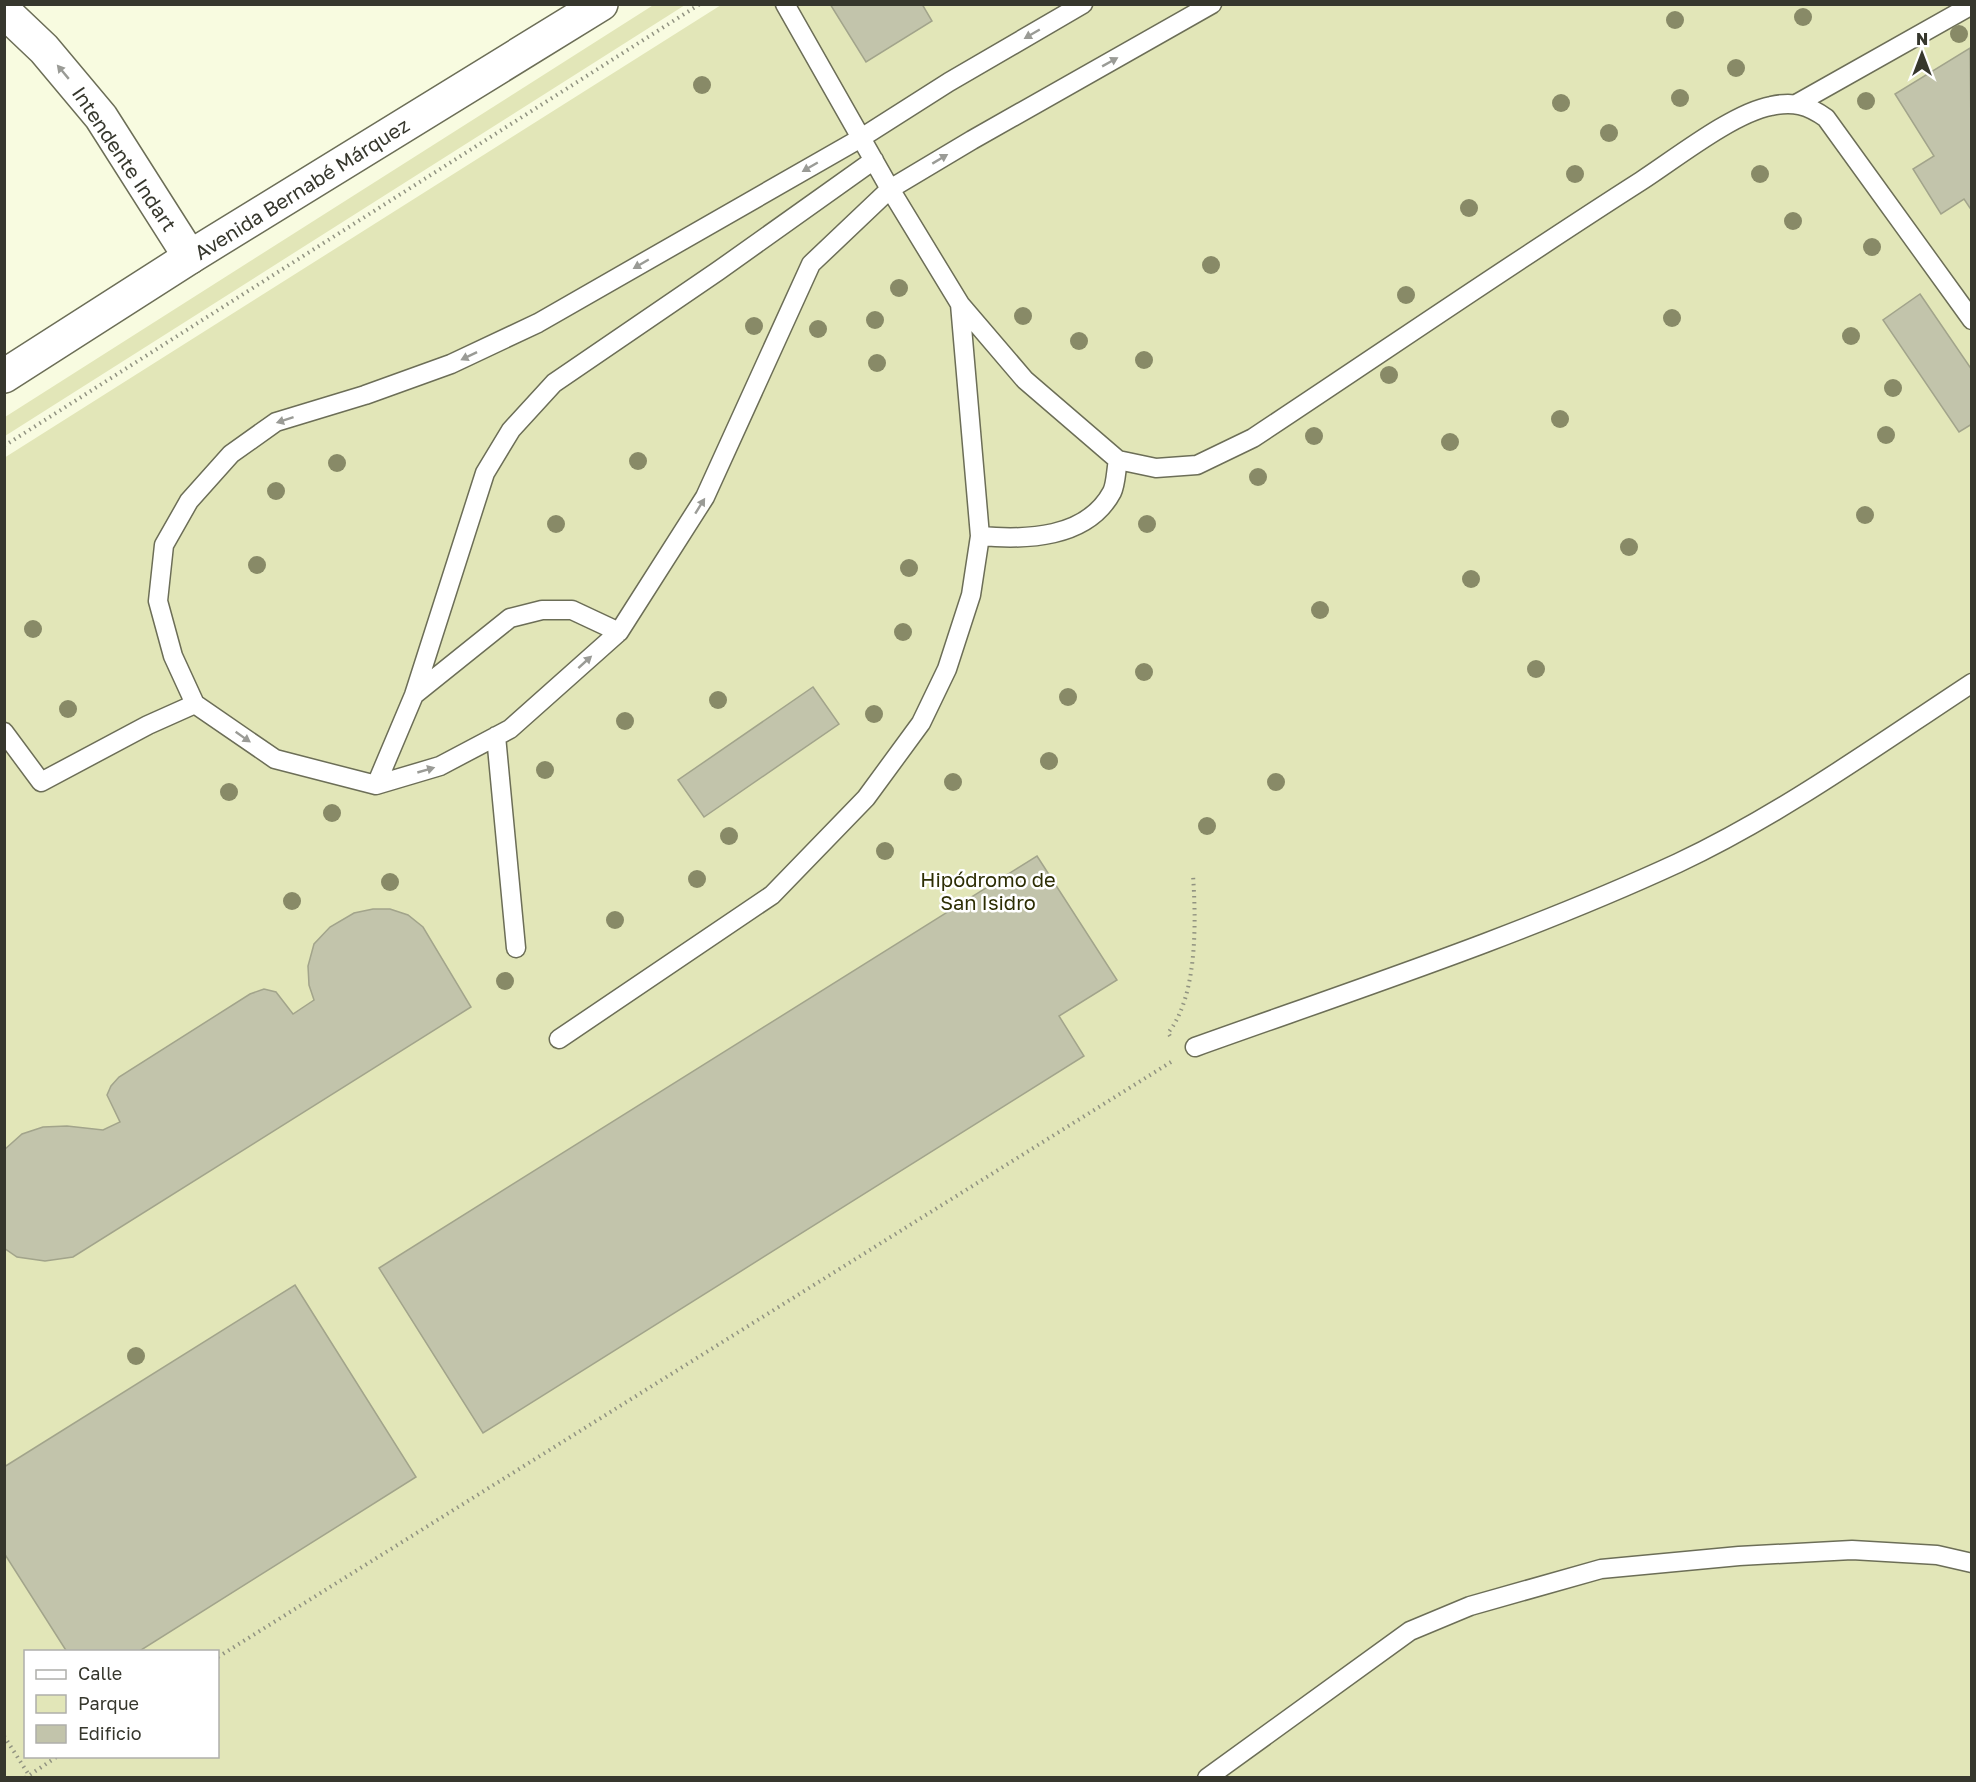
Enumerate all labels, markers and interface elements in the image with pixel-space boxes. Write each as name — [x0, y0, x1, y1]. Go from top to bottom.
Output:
north arrow — [1892, 24, 1952, 84]
one-way arrow — [1024, 28, 1041, 38]
text: N — [1916, 29, 1928, 49]
one-way arrow — [1101, 57, 1118, 67]
one-way arrow — [57, 65, 70, 80]
street label: Intendente Indart — [68, 82, 182, 235]
street label: Avenida Bernabé Márquez — [190, 112, 413, 264]
one-way arrow — [932, 154, 949, 164]
one-way arrow — [801, 162, 818, 172]
one-way arrow — [632, 259, 649, 269]
one-way arrow — [460, 351, 477, 360]
one-way arrow — [276, 415, 294, 425]
one-way arrow — [694, 497, 705, 514]
one-way arrow — [577, 656, 592, 669]
one-way arrow — [235, 731, 251, 742]
one-way arrow — [417, 765, 435, 774]
park label: Hipódromo de San Isidro — [920, 867, 1056, 914]
legend — [24, 1650, 219, 1758]
text: Calle — [78, 1662, 122, 1684]
text: Parque — [78, 1692, 139, 1714]
text: Edificio — [78, 1722, 142, 1744]

